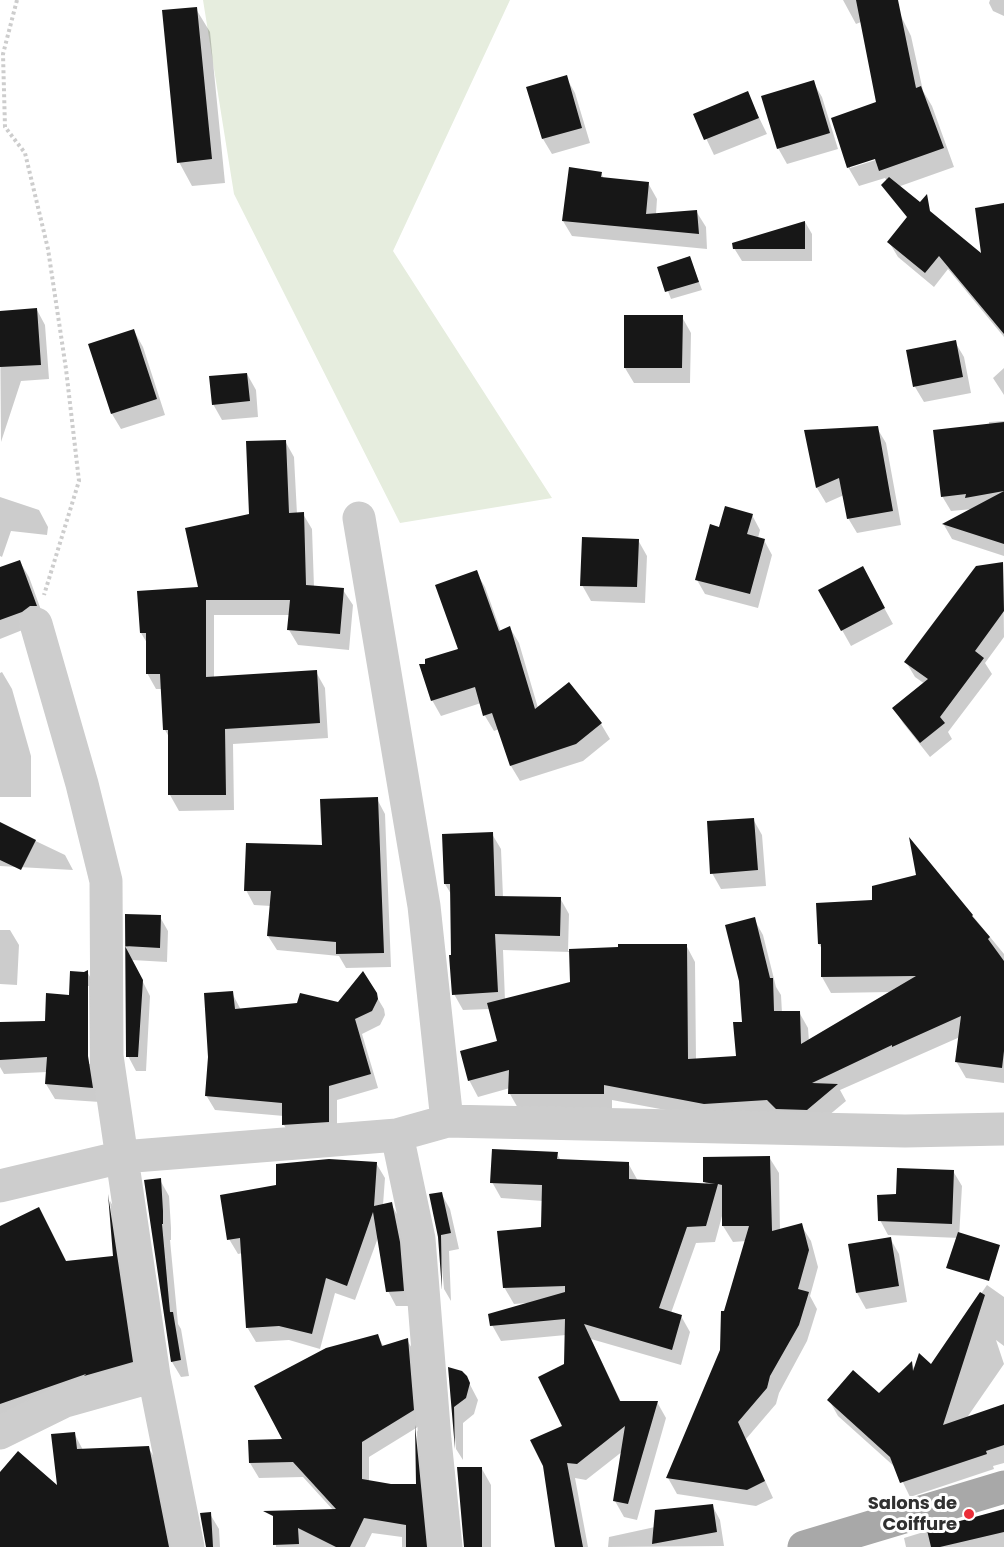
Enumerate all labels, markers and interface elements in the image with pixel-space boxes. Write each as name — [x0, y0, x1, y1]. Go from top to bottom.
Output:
place label: Salons de Coiffure — [868, 1493, 957, 1536]
marker: Salons de Coiffure — [962, 1507, 976, 1521]

